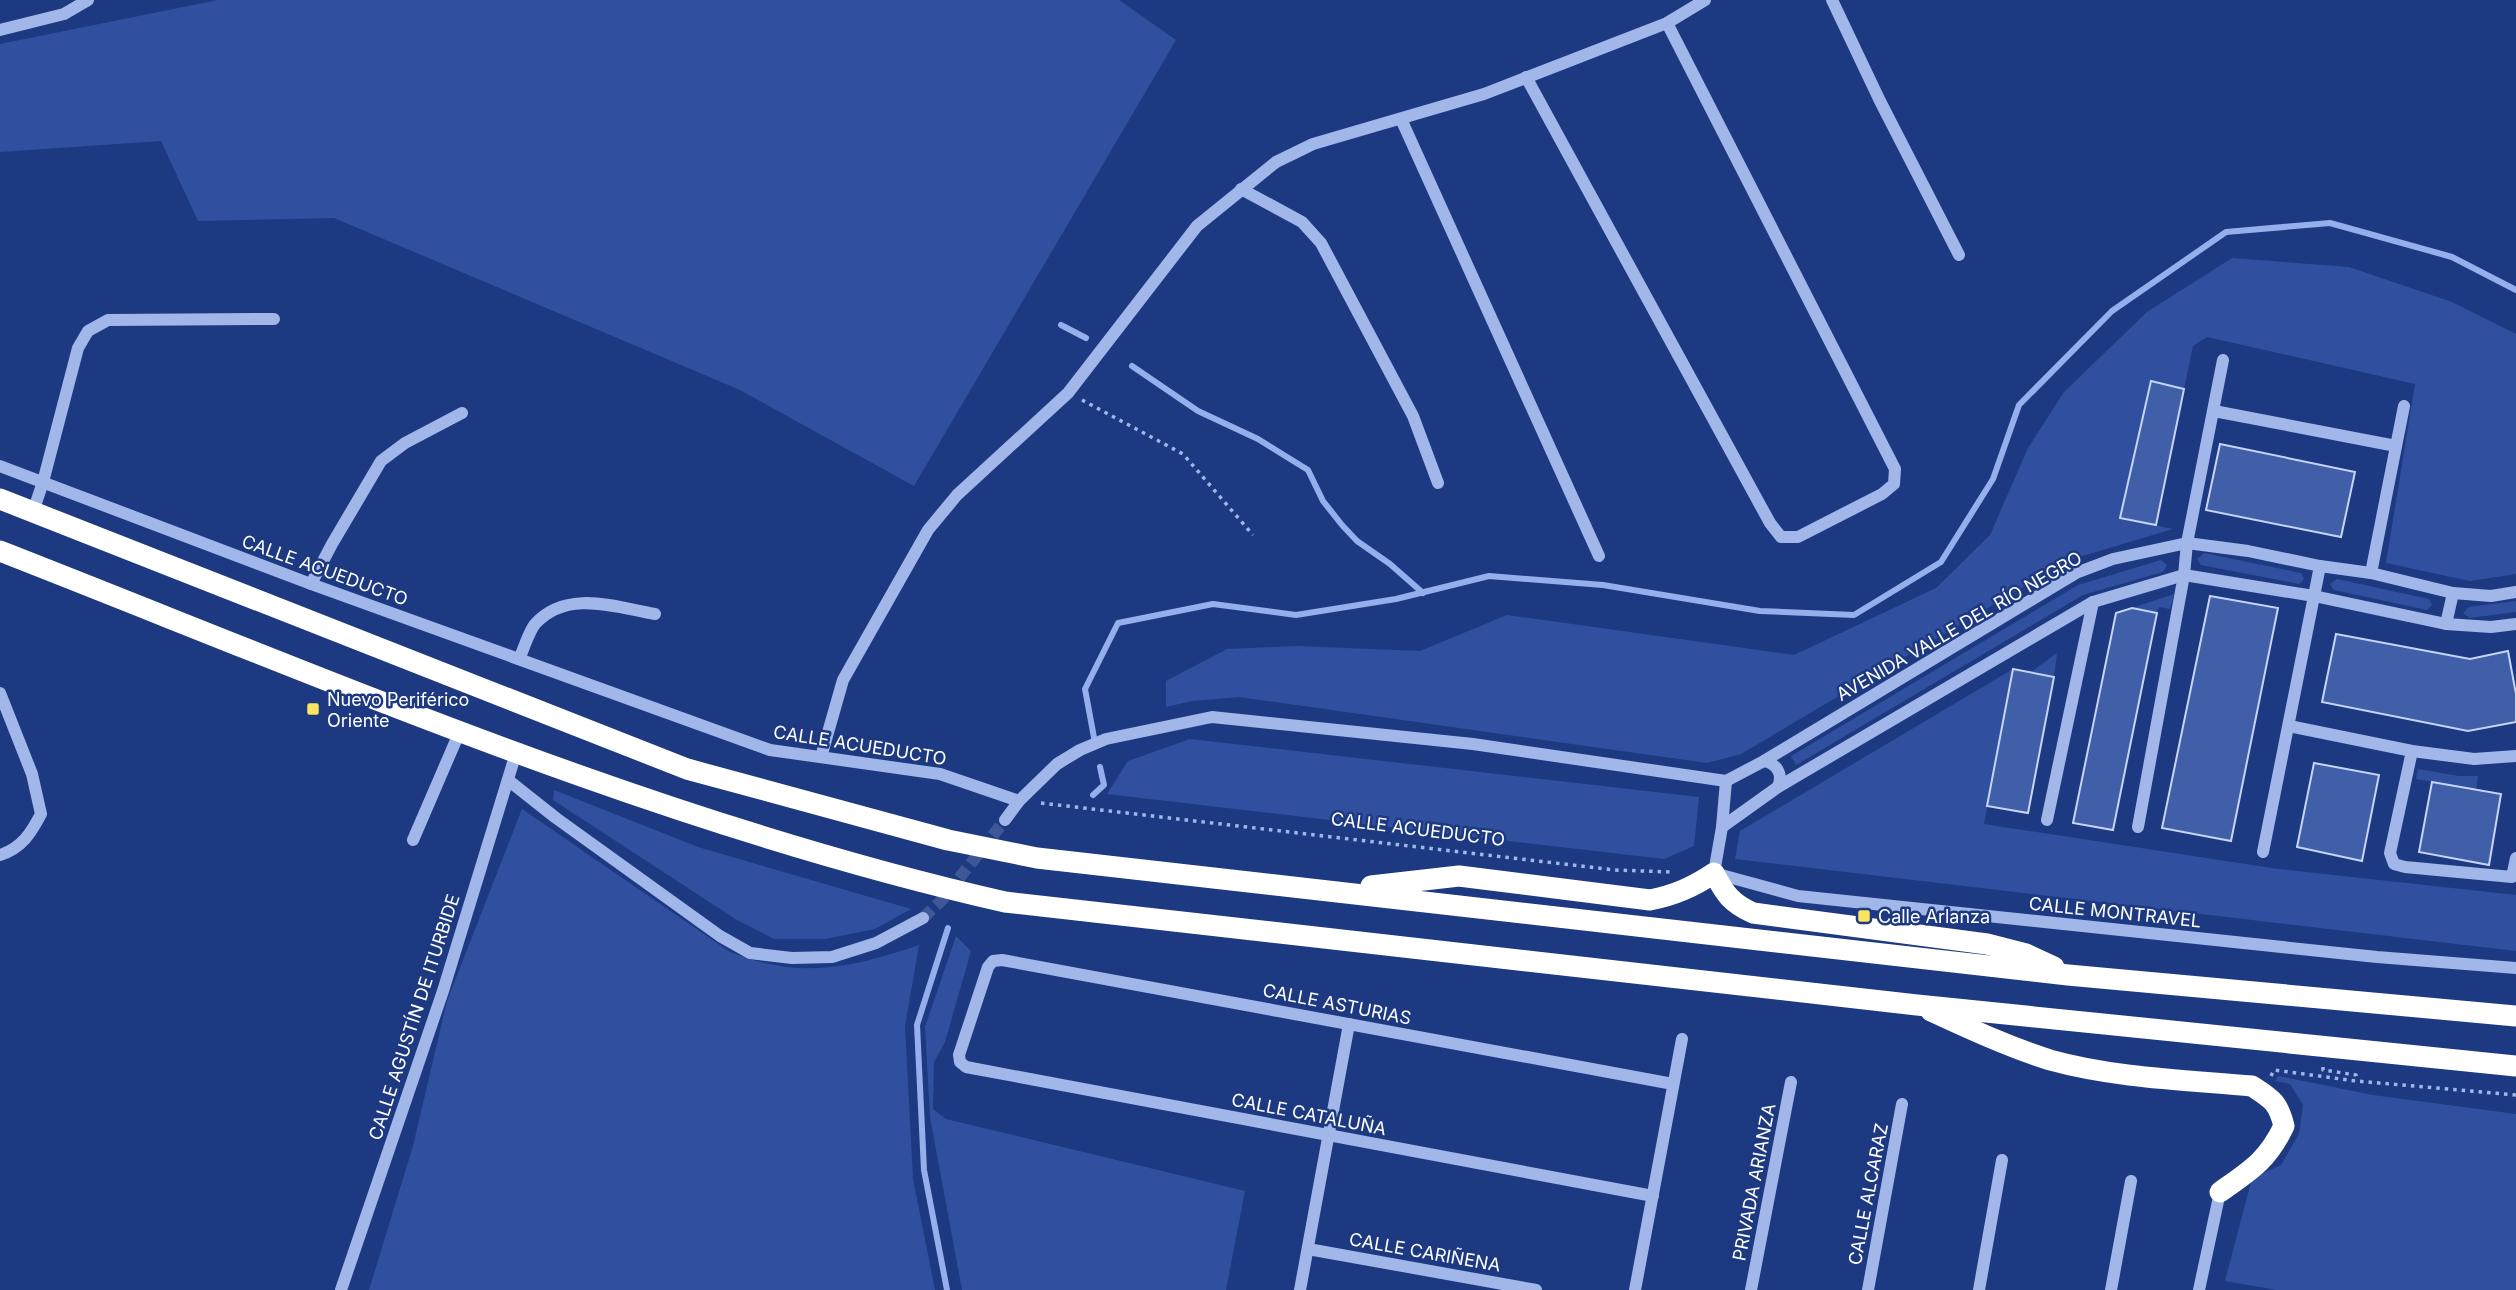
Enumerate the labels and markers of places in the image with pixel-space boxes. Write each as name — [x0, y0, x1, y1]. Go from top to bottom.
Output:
place label: Nuevo Periférico Oriente — [327, 689, 469, 731]
marker: Nuevo Periférico Oriente — [305, 701, 321, 717]
place label: Calle Arlanza — [1878, 906, 1990, 927]
marker: Calle Arlanza — [1856, 908, 1872, 924]

